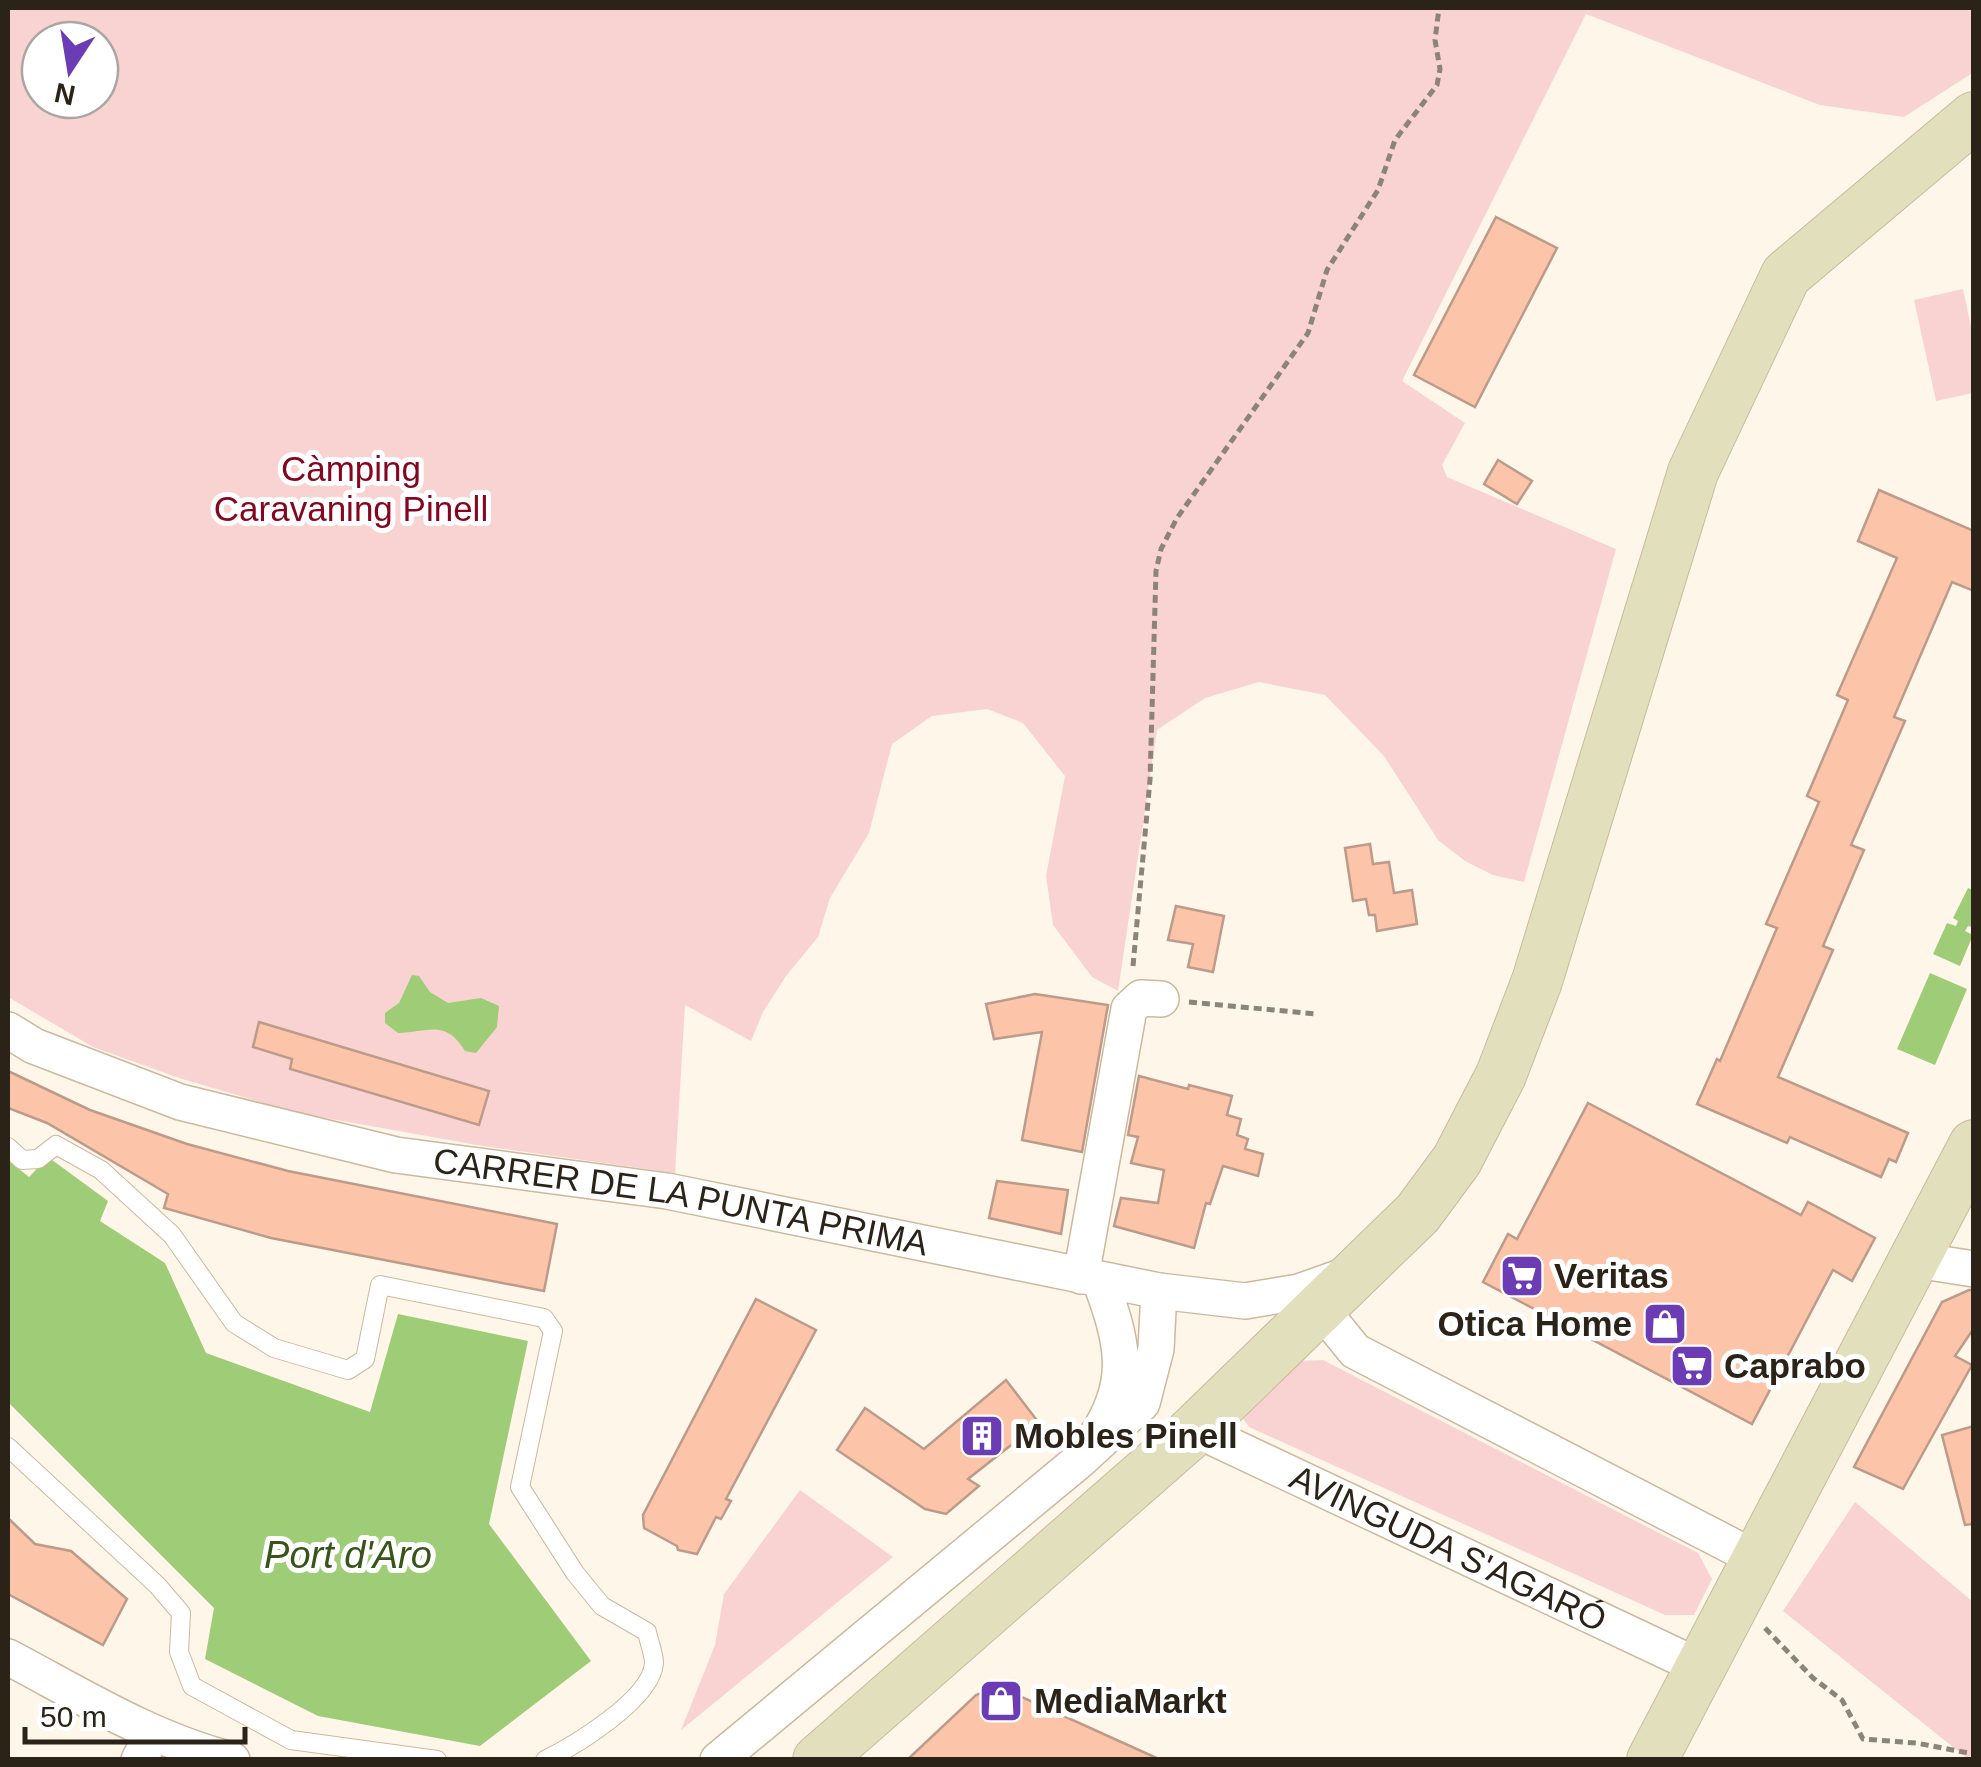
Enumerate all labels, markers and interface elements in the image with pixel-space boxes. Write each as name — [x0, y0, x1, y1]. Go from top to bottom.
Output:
north arrow — [20, 20, 120, 120]
text: N — [52, 77, 78, 111]
park label: Càmping Caravaning Pinell — [214, 449, 488, 528]
street label: CARRER DE LA PUNTA PRIMA — [431, 1140, 932, 1263]
supermarket icon: Veritas — [1499, 1253, 1545, 1299]
place label: Veritas — [1554, 1256, 1669, 1295]
shop icon: Otica Home — [1642, 1301, 1688, 1347]
place label: Otica Home — [1438, 1304, 1632, 1343]
supermarket icon: Caprabo — [1669, 1343, 1715, 1389]
place label: Caprabo — [1724, 1346, 1866, 1385]
building icon: Mobles Pinell — [959, 1413, 1005, 1459]
place label: Mobles Pinell — [1014, 1416, 1238, 1455]
street label: AVINGUDA S'AGARÓ — [1284, 1457, 1613, 1639]
water label: Port d'Aro — [264, 1534, 432, 1576]
shop icon: MediaMarkt — [978, 1678, 1024, 1724]
place label: MediaMarkt — [1034, 1681, 1227, 1720]
scale bar — [25, 1682, 245, 1744]
text: 50 m — [40, 1700, 107, 1733]

